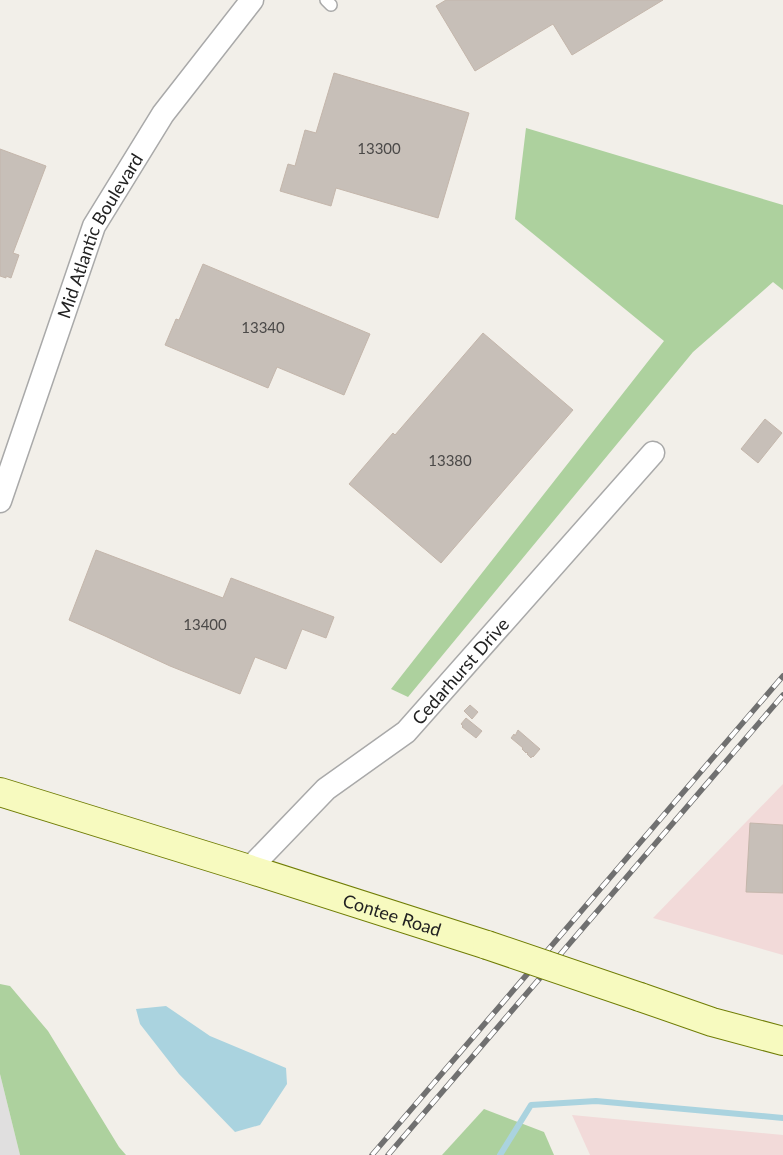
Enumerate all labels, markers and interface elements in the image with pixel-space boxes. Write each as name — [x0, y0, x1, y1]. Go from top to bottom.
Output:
house number: 13300 — [357, 139, 401, 157]
street label: Mid Atlantic Boulevard — [52, 149, 147, 321]
house number: 13340 — [241, 318, 285, 336]
house number: 13380 — [428, 451, 472, 469]
street label: Cedarhurst Drive — [407, 613, 513, 729]
house number: 13400 — [183, 615, 227, 633]
street label: Contee Road — [340, 889, 444, 941]

